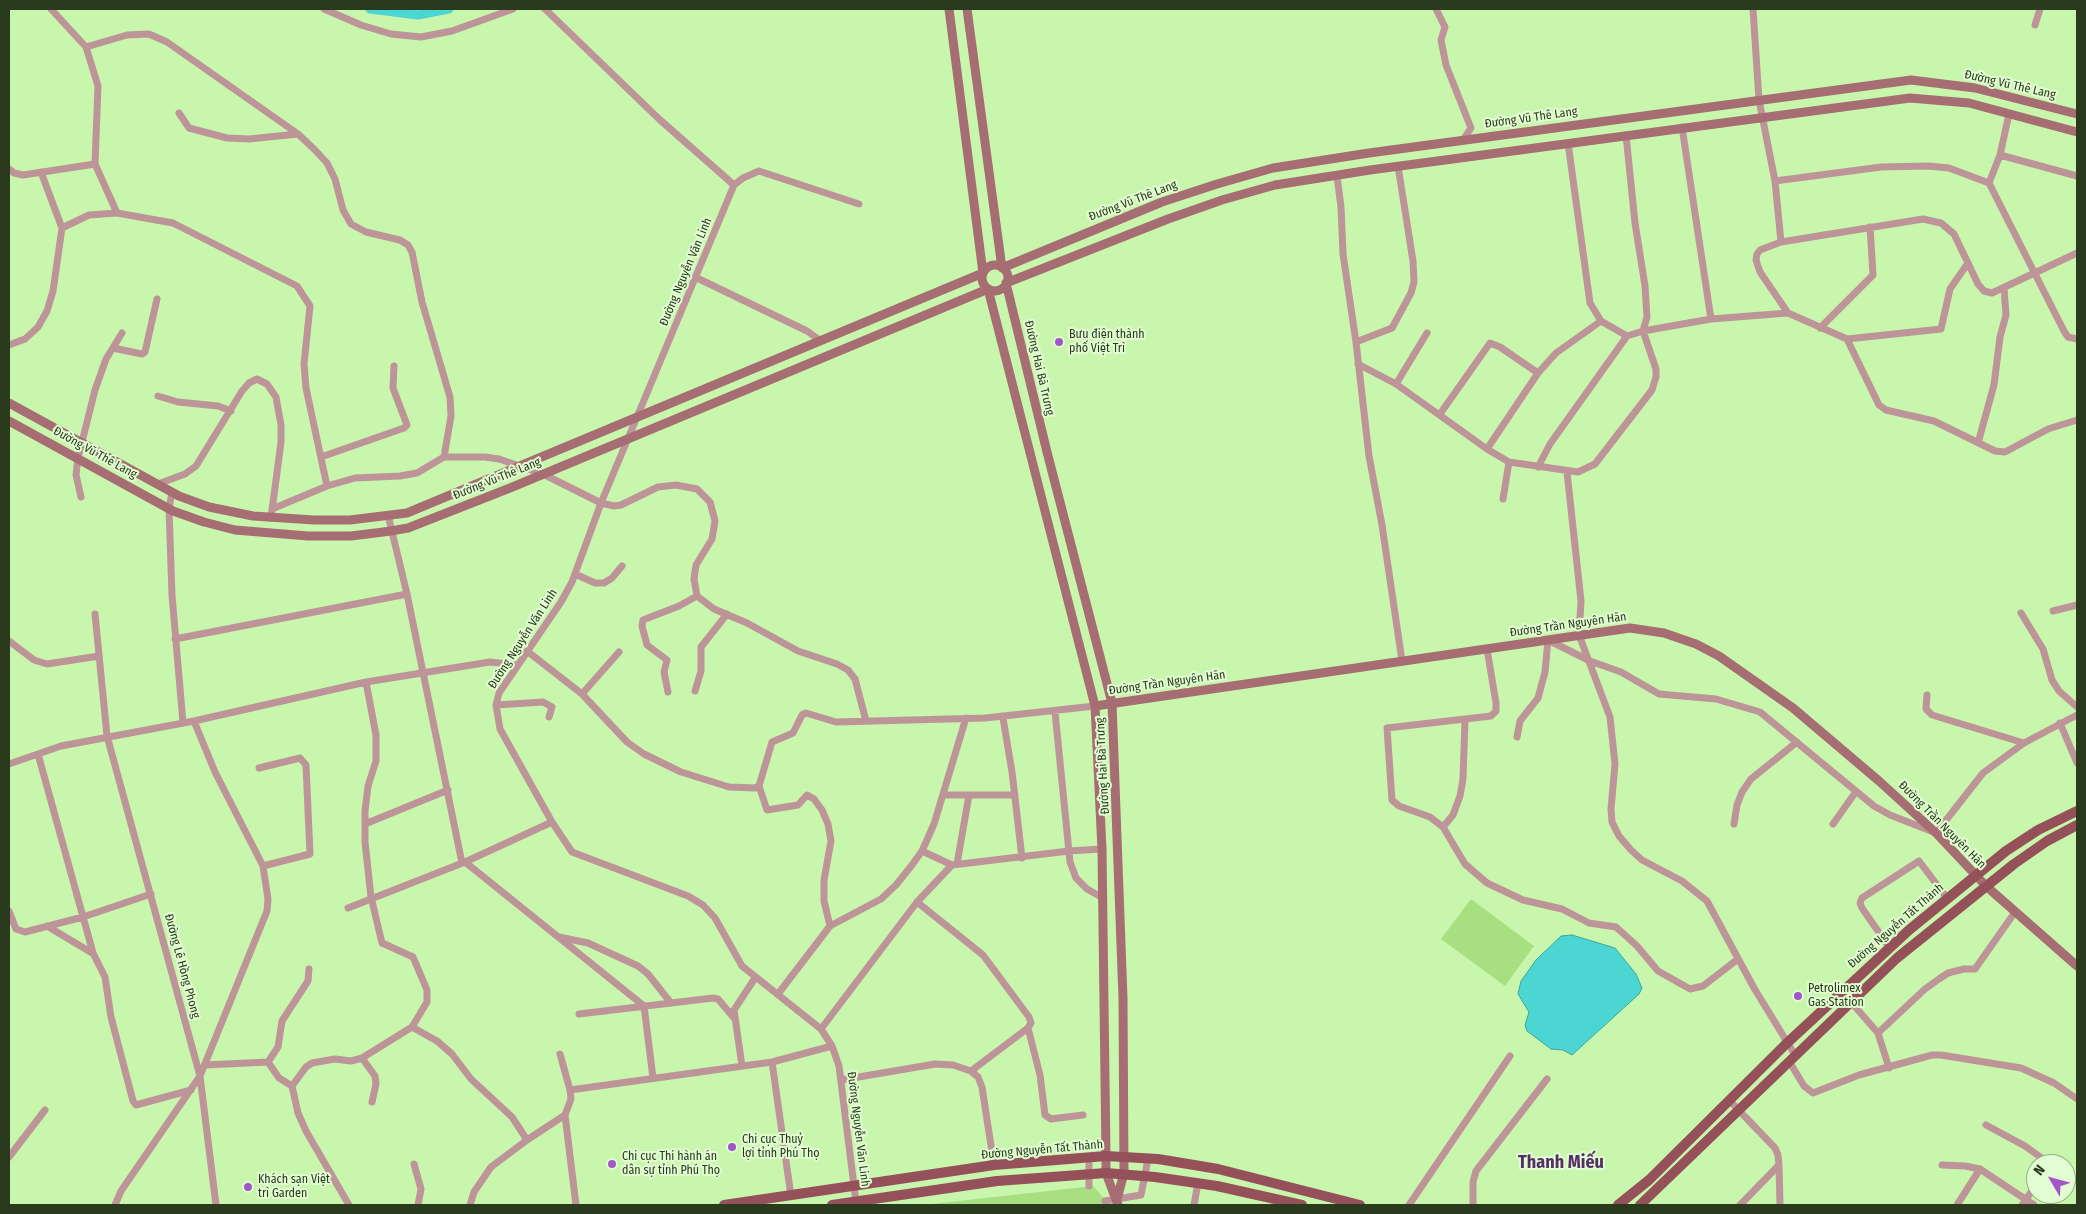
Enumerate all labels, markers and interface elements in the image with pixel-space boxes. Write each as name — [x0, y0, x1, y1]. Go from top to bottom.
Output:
street label: Đường Vũ Thê Lang — [1963, 67, 2057, 103]
street label: Đường Vũ Thê Lang — [1484, 104, 1578, 132]
street label: Đường Vũ Thê Lang — [1087, 178, 1179, 224]
street label: Đường Nguyễn Văn Linh — [657, 216, 715, 328]
street label: Đường Hai Bà Trưng — [1021, 319, 1057, 417]
place label: Bưu điện thành phố Việt Trì — [1069, 328, 1145, 356]
marker: Bưu điện thành phố Việt Trì — [1053, 336, 1065, 348]
street label: Đường Vũ Thê Lang — [51, 424, 139, 482]
street label: Đường Vũ Thê Lang — [451, 455, 543, 503]
street label: Đường Nguyễn Văn Linh — [485, 586, 561, 692]
street label: Đường Trần Nguyên Hãn — [1509, 610, 1627, 640]
street label: Đường Trần Nguyên Hãn — [1108, 668, 1226, 698]
street label: Đường Hai Bà Trưng — [1093, 717, 1113, 815]
street label: Đường Trần Nguyên Hãn — [1895, 778, 1989, 872]
street label: Đường Nguyễn Tất Thành — [1845, 880, 1947, 972]
street label: Đường Lê Hồng Phong — [161, 912, 203, 1020]
place label: Petrolimex Gas Station — [1808, 982, 1864, 1010]
marker: Petrolimex Gas Station — [1792, 990, 1804, 1002]
street label: Đường Nguyễn Văn Linh — [844, 1071, 872, 1187]
place label: Chi cục Thuỷ lợi tỉnh Phú Thọ — [742, 1133, 820, 1161]
street label: Đường Nguyễn Tất Thành — [980, 1138, 1104, 1162]
marker: Chi cục Thuỷ lợi tỉnh Phú Thọ — [726, 1141, 738, 1153]
place label: Chi cục Thi hành án dân sự tỉnh Phú Thọ — [622, 1150, 720, 1178]
district label: Thanh Miếu — [1518, 1152, 1604, 1174]
north arrow — [2026, 1154, 2076, 1204]
marker: Chi cục Thi hành án dân sự tỉnh Phú Thọ — [606, 1158, 618, 1170]
text: N — [2030, 1162, 2049, 1179]
place label: Khách sạn Việt trì Garden — [258, 1173, 330, 1201]
marker: Khách sạn Việt trì Garden — [242, 1181, 254, 1193]

